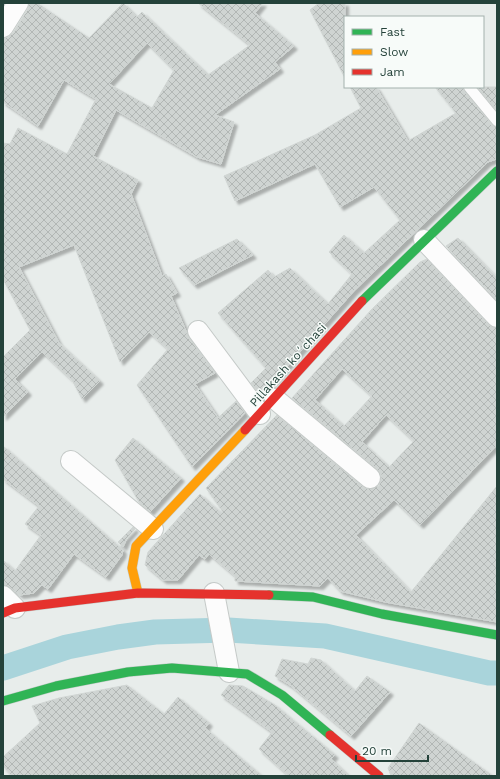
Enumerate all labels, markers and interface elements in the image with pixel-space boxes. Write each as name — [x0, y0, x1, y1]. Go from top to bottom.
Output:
legend — [344, 16, 484, 88]
text: Fast — [380, 25, 405, 39]
text: Slow — [380, 45, 408, 59]
text: Jam — [380, 65, 405, 79]
street label: Pillakash koʻchasi — [247, 320, 329, 410]
scale bar — [356, 737, 428, 763]
text: 20 m — [362, 744, 392, 758]

